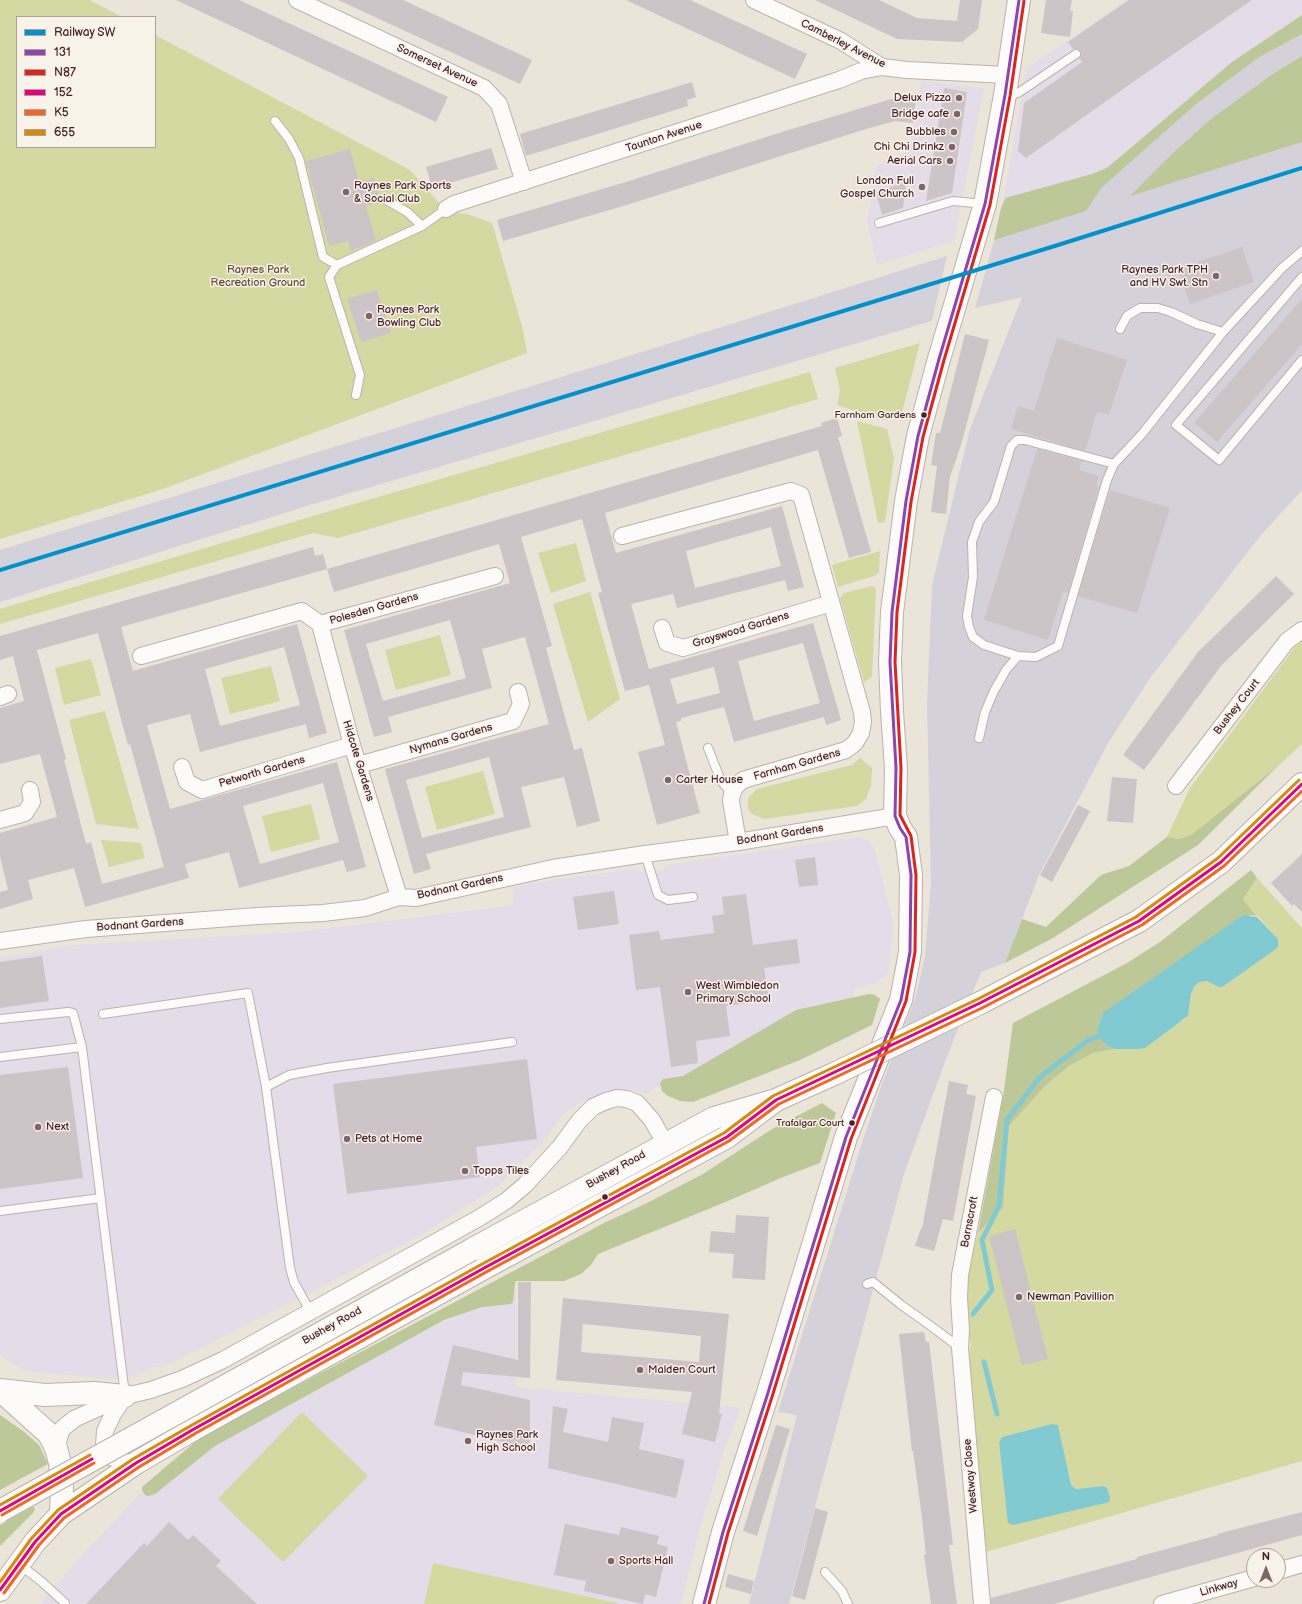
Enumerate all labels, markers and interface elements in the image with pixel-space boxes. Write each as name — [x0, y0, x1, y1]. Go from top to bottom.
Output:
legend — [16, 16, 156, 148]
street label: Camberley Avenue — [798, 17, 888, 71]
text: Railway SW — [54, 25, 115, 40]
street label: Somerset Avenue — [394, 41, 480, 91]
text: 131 — [54, 45, 71, 60]
text: N87 — [54, 65, 76, 80]
text: 152 — [54, 85, 73, 100]
place label: Delux Pizza — [894, 91, 951, 105]
marker: Delux Pizza — [954, 93, 964, 103]
text: K5 — [54, 105, 69, 120]
place label: Bridge cafe — [891, 107, 949, 121]
marker: Bridge cafe — [952, 109, 962, 119]
street label: Taunton Avenue — [624, 118, 704, 156]
text: 655 — [54, 125, 75, 140]
place label: Bubbles — [906, 125, 946, 139]
marker: Bubbles — [949, 127, 959, 137]
place label: Chi Chi Drinkz — [874, 140, 944, 154]
marker: Chi Chi Drinkz — [947, 142, 957, 152]
place label: Aerial Cars — [887, 154, 942, 168]
marker: Aerial Cars — [945, 156, 955, 166]
place label: London Full Gospel Church — [840, 174, 914, 200]
place label: Raynes Park Sports & Social Club — [354, 179, 451, 205]
marker: London Full Gospel Church — [917, 182, 927, 192]
marker: Raynes Park Sports & Social Club — [341, 187, 351, 197]
park label: Raynes Park Recreation Ground — [211, 263, 305, 289]
place label: Raynes Park TPH and HV Swt. Stn — [1121, 263, 1208, 289]
marker: Raynes Park TPH and HV Swt. Stn — [1211, 271, 1221, 281]
place label: Raynes Park Bowling Club — [377, 303, 441, 329]
marker: Raynes Park Bowling Club — [364, 311, 374, 321]
place label: Farnham Gardens — [834, 409, 916, 421]
marker: Farnham Gardens — [919, 410, 929, 420]
street label: Polesden Gardens — [328, 590, 420, 628]
street label: Grayswood Gardens — [691, 609, 791, 651]
street label: Bushey Court — [1211, 676, 1263, 738]
street label: Hidcote Gardens — [339, 719, 377, 803]
street label: Nymans Gardens — [408, 721, 494, 757]
street label: Farnham Gardens — [752, 746, 842, 784]
street label: Petworth Gardens — [217, 753, 307, 791]
place label: Carter House — [676, 773, 743, 787]
marker: Carter House — [663, 775, 673, 785]
street label: Bodnant Gardens — [736, 822, 824, 848]
street label: Bodnant Gardens — [416, 871, 504, 903]
street label: Bodnant Gardens — [96, 915, 184, 935]
place label: West Wimbledon Primary School — [696, 979, 779, 1005]
marker: West Wimbledon Primary School — [683, 987, 693, 997]
place label: Trafalgar Court — [776, 1117, 844, 1129]
marker: Trafalgar Court — [847, 1118, 857, 1128]
place label: Next — [46, 1120, 69, 1134]
marker: Next — [33, 1122, 43, 1132]
place label: Pets at Home — [355, 1132, 422, 1146]
marker: Pets at Home — [342, 1134, 352, 1144]
street label: Bushey Road — [584, 1148, 648, 1192]
place label: Topps Tiles — [473, 1164, 529, 1178]
marker: Topps Tiles — [460, 1166, 470, 1176]
unlabelled marker — [600, 1192, 610, 1202]
street label: Barnscroft — [959, 1195, 981, 1249]
place label: Newman Pavillion — [1027, 1290, 1114, 1304]
marker: Newman Pavillion — [1014, 1292, 1024, 1302]
street label: Bushey Road — [300, 1304, 364, 1348]
place label: Malden Court — [648, 1363, 716, 1377]
marker: Malden Court — [635, 1365, 645, 1375]
place label: Raynes Park High School — [476, 1428, 538, 1454]
marker: Raynes Park High School — [463, 1436, 473, 1446]
street label: Westway Close — [961, 1438, 981, 1514]
north arrow — [1246, 1548, 1286, 1588]
text: N — [1262, 1550, 1270, 1563]
place label: Sports Hall — [619, 1554, 673, 1568]
marker: Sports Hall — [606, 1556, 616, 1566]
street label: Linkway — [1198, 1576, 1240, 1600]

